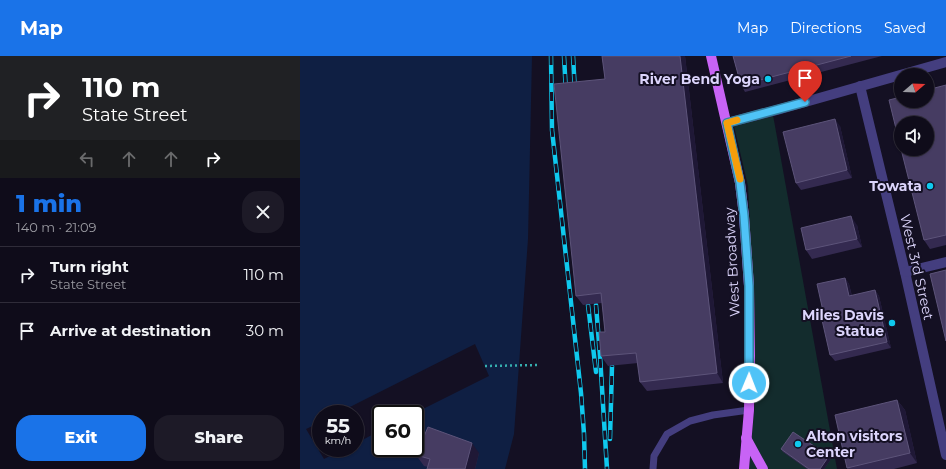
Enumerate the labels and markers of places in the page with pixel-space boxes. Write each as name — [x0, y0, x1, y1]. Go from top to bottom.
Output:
pin — [788, 61, 822, 102]
place label: River Bend Yoga — [639, 70, 760, 88]
marker: River Bend Yoga — [763, 74, 773, 84]
place label: Towata — [869, 177, 922, 195]
marker: Towata — [925, 181, 935, 191]
place label: Miles Davis Statue — [802, 306, 885, 340]
marker: Miles Davis Statue — [887, 318, 897, 328]
place label: Alton visitors Center — [805, 427, 903, 461]
marker: Alton visitors Center — [793, 439, 803, 449]

